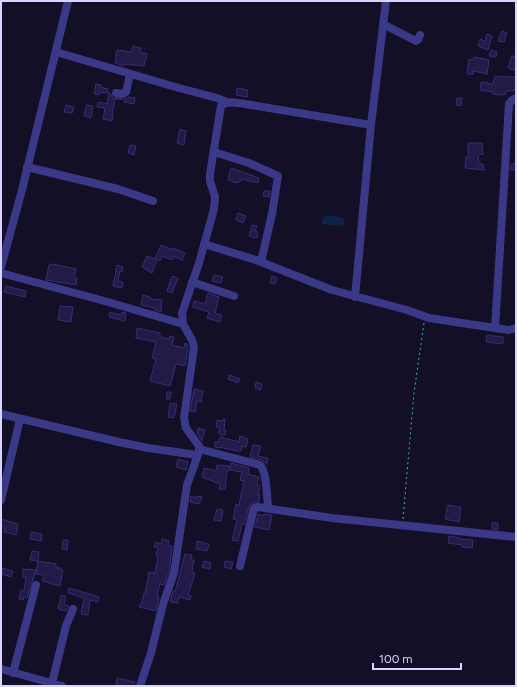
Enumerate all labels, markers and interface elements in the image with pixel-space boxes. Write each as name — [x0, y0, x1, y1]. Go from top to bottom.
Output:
scale bar — [373, 645, 461, 671]
text: 100 m — [379, 652, 413, 666]

